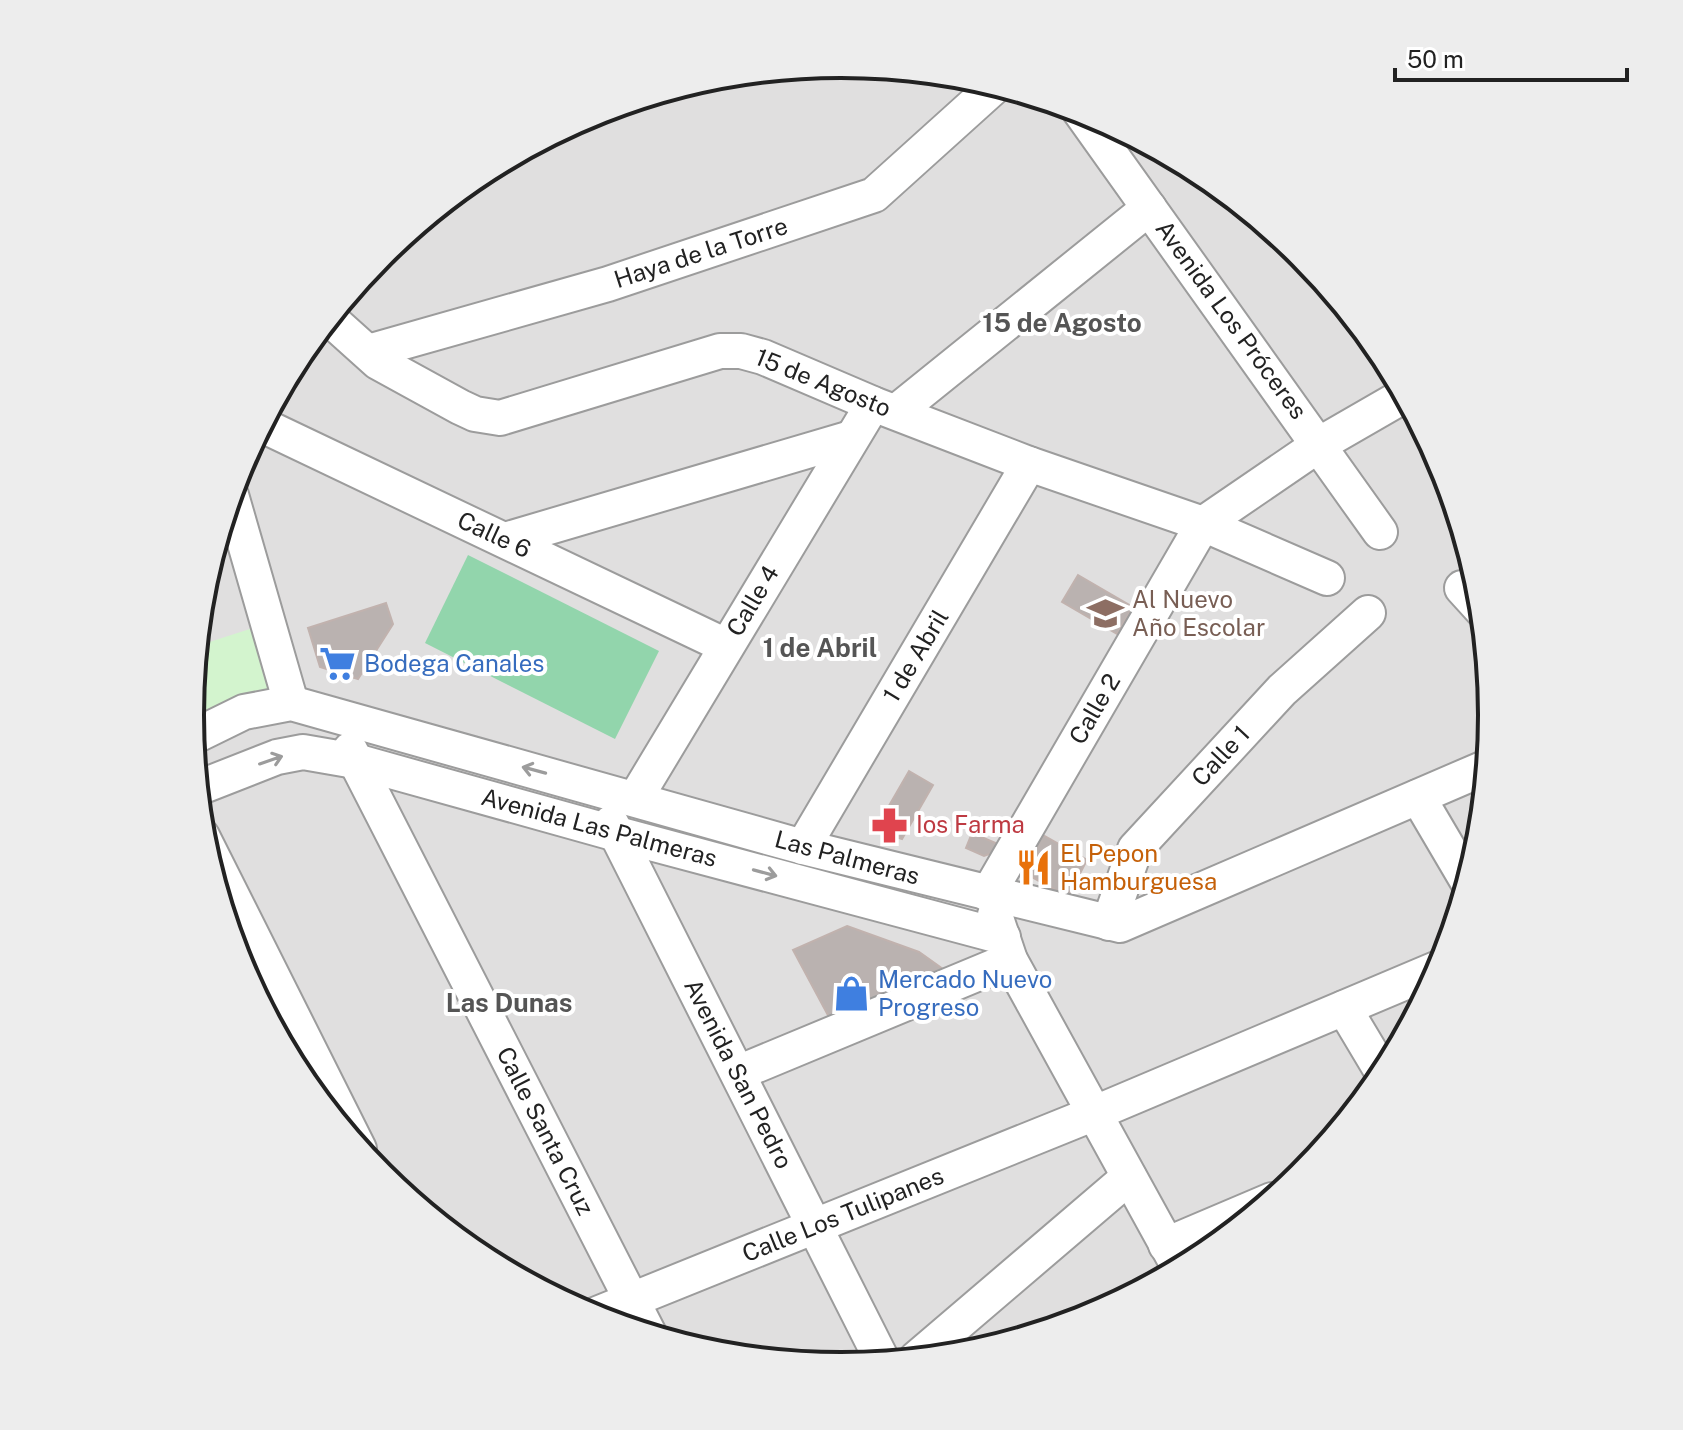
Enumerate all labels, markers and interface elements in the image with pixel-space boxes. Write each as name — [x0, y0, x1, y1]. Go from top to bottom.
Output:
scale bar — [1395, 32, 1627, 82]
text: 50 m — [1407, 45, 1464, 73]
street label: Haya de la Torre — [610, 211, 791, 293]
street label: Avenida Los Próceres — [1150, 215, 1313, 424]
district label: 15 de Agosto — [982, 307, 1142, 338]
street label: 15 de Agosto — [752, 342, 895, 422]
street label: Calle 6 — [453, 505, 535, 563]
street label: Calle 4 — [720, 560, 784, 641]
place label: Al Nuevo Año Escolar — [1132, 585, 1265, 641]
school or university icon: Al Nuevo Año Escolar — [1087, 595, 1125, 633]
street label: 1 de Abril — [877, 604, 954, 707]
district label: 1 de Abril — [763, 632, 877, 663]
supermarket icon: Bodega Canales — [319, 645, 357, 683]
place label: Bodega Canales — [364, 649, 544, 677]
street label: Calle 2 — [1063, 668, 1125, 749]
street label: Calle 1 — [1185, 719, 1255, 791]
one-way arrow — [257, 752, 283, 767]
one-way arrow — [522, 762, 548, 777]
street label: Avenida Las Palmeras — [478, 782, 720, 872]
pharmacy icon: Ios Farma — [871, 806, 909, 844]
place label: Ios Farma — [916, 810, 1025, 838]
street label: Las Palmeras — [772, 824, 923, 890]
place label: El Pepon Hamburguesa — [1060, 839, 1217, 895]
restaurant icon: El Pepon Hamburguesa — [1015, 849, 1053, 887]
one-way arrow — [752, 867, 778, 882]
place label: Mercado Nuevo Progreso — [878, 965, 1052, 1021]
street label: Avenida San Pedro — [679, 974, 799, 1173]
shop icon: Mercado Nuevo Progreso — [833, 975, 871, 1013]
district label: Las Dunas — [446, 987, 572, 1018]
street label: Calle Santa Cruz — [491, 1042, 600, 1219]
street label: Calle Los Tulipanes — [738, 1161, 947, 1267]

